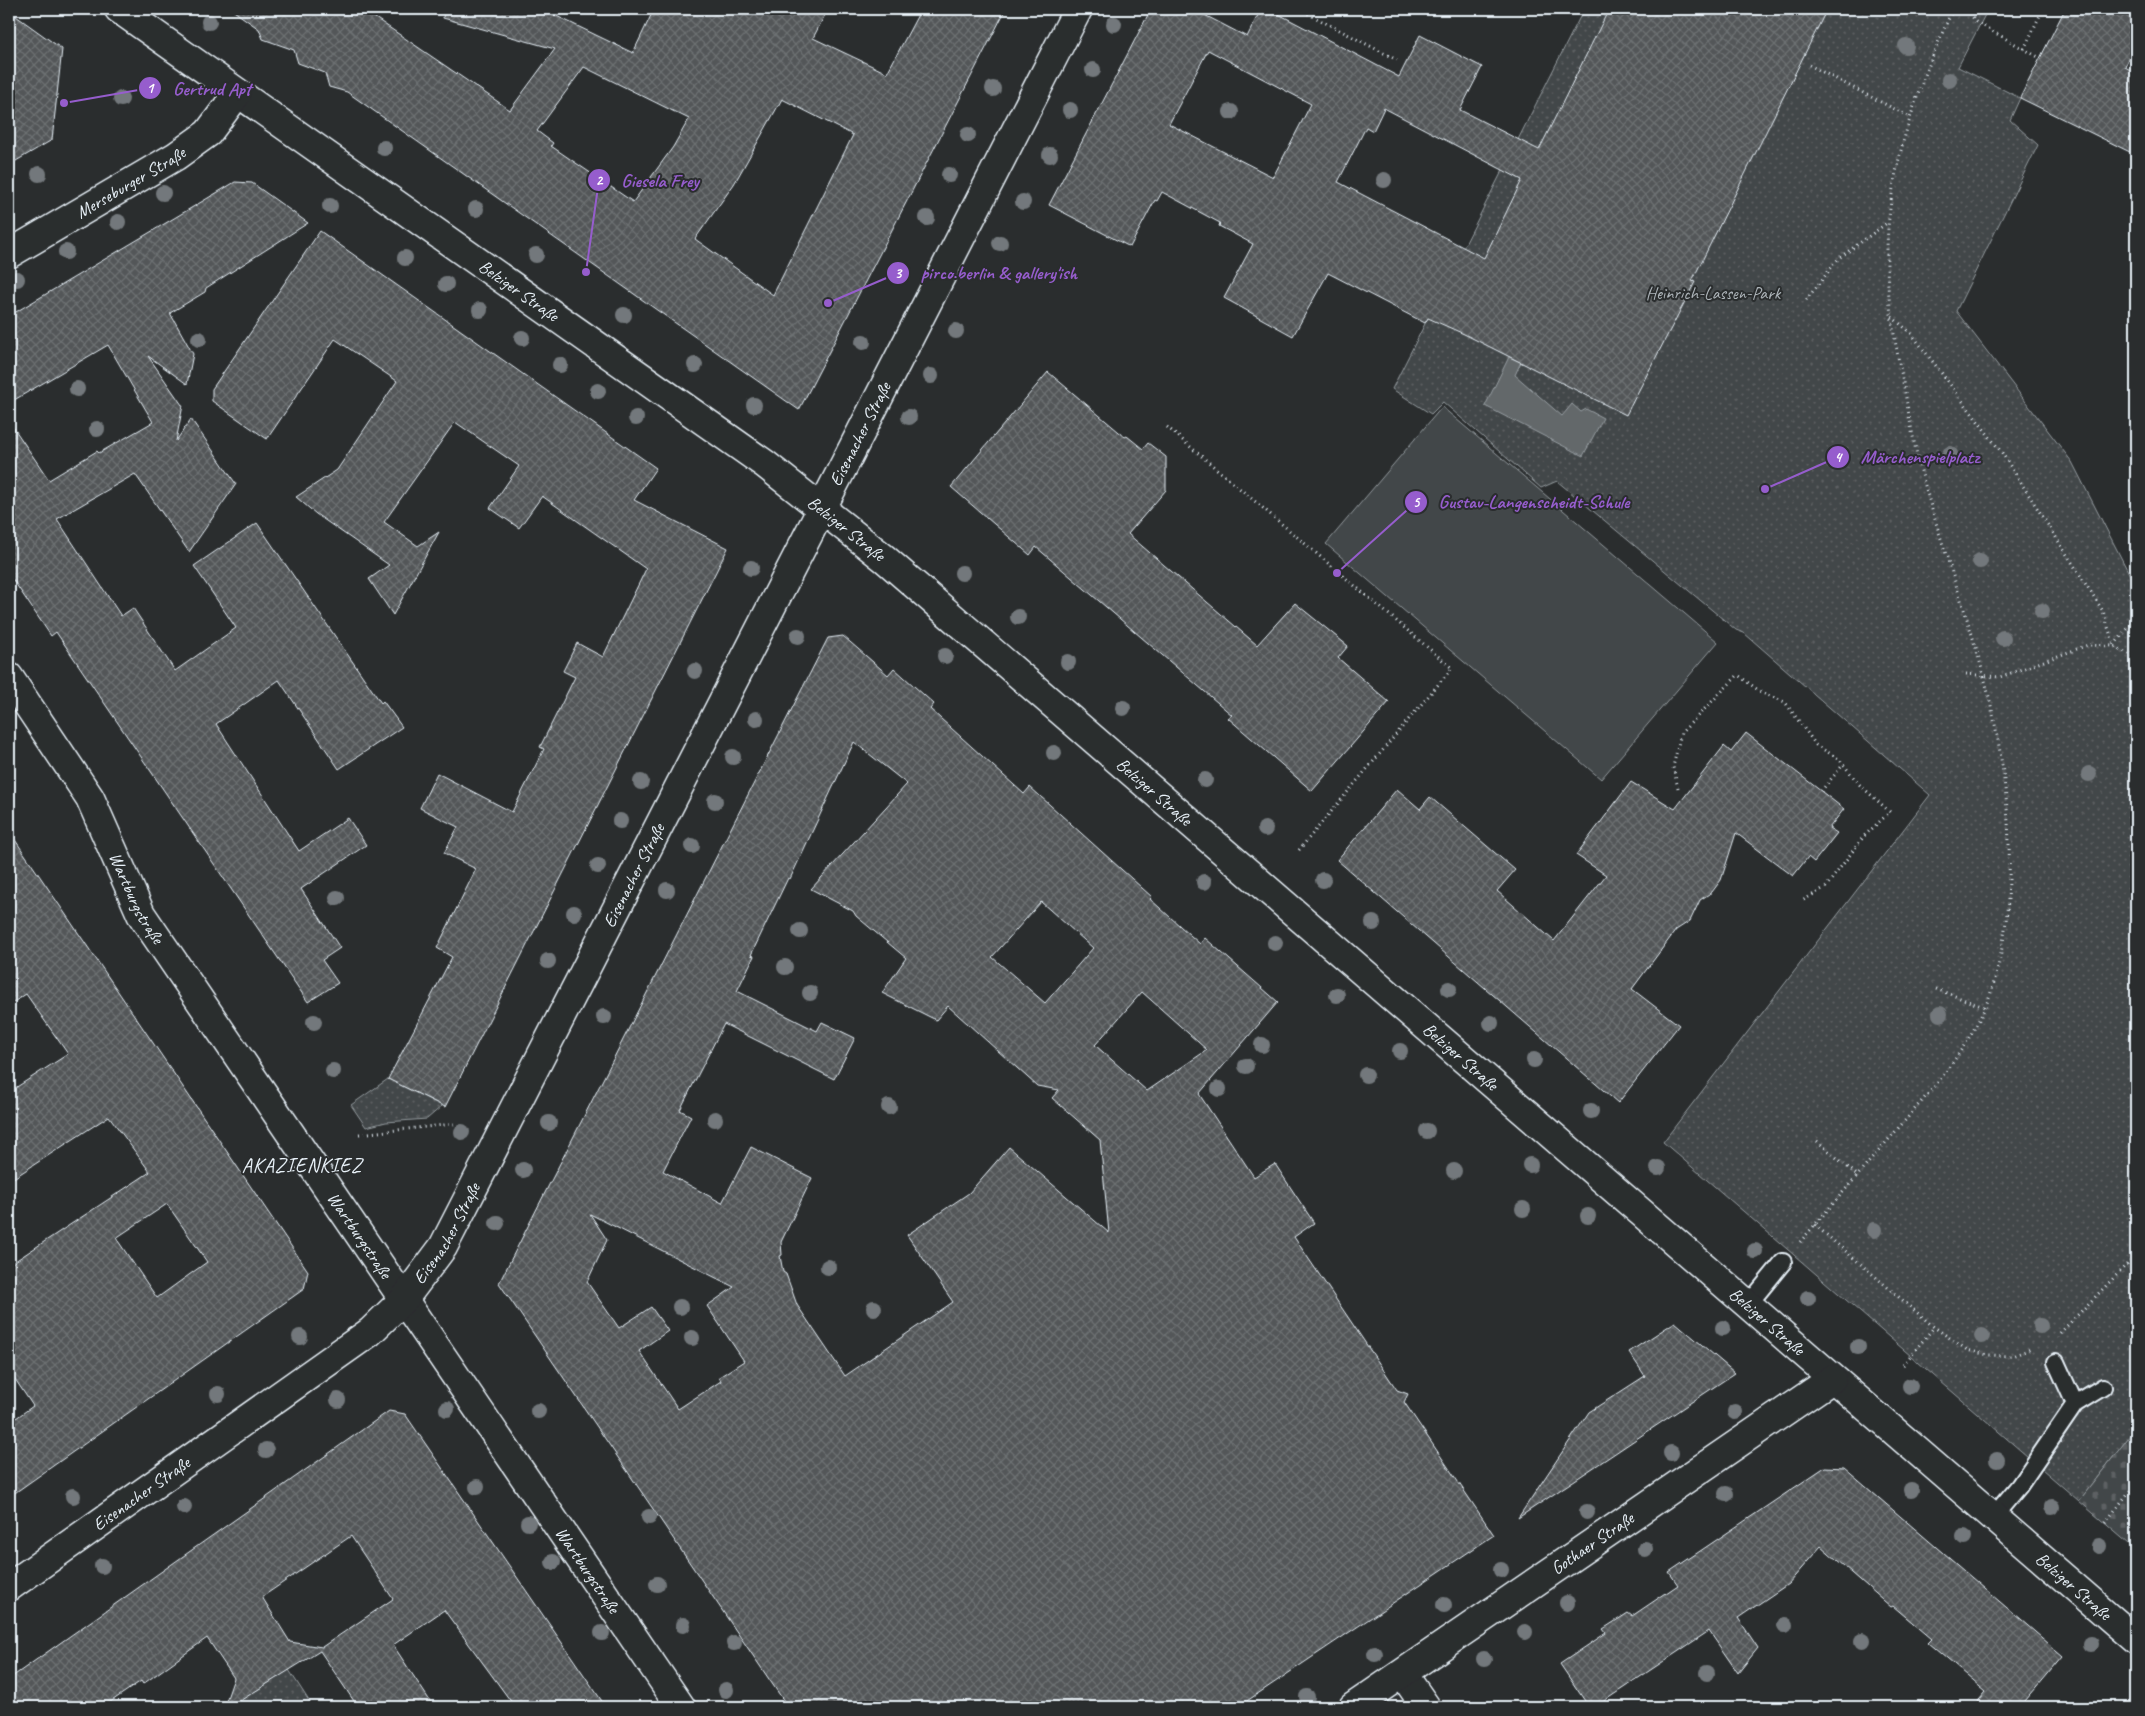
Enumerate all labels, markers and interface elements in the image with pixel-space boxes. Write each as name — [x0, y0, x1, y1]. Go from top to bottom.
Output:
callout: Gertrud Apt — [138, 71, 261, 105]
text: Gertrud Apt — [173, 77, 254, 101]
text: 1 — [147, 79, 156, 98]
street label: Merseburger Straße — [72, 141, 191, 223]
callout: Giesela Frey — [587, 163, 709, 197]
text: Giesela Frey — [621, 169, 701, 193]
text: 2 — [596, 171, 604, 190]
street label: Belziger Straße — [475, 255, 564, 327]
callout: pirco.berlin & gallery'ish — [886, 256, 1087, 290]
text: pirco.berlin & gallery'ish — [921, 261, 1078, 285]
text: 3 — [895, 264, 903, 283]
park label: Heinrich-Lassen-Park — [1646, 282, 1782, 304]
street label: Eisenacher Straße — [824, 377, 896, 490]
callout: Märchenspielplatz — [1826, 440, 1989, 474]
text: Märchenspielplatz — [1861, 445, 1981, 469]
text: 4 — [1835, 448, 1844, 467]
callout: Gustav-Langenscheidt-Schule — [1403, 485, 1639, 519]
text: Gustav-Langenscheidt-Schule — [1439, 490, 1631, 514]
street label: Belziger Straße — [803, 491, 890, 567]
text: 5 — [1413, 493, 1421, 512]
street label: Belziger Straße — [1112, 753, 1197, 831]
street label: Eisenacher Straße — [598, 819, 670, 931]
street label: Wartburgstraße — [104, 849, 170, 949]
street label: Belziger Straße — [1418, 1018, 1504, 1096]
district label: AKAZIENKIEZ — [242, 1153, 365, 1178]
street label: Eisenacher Straße — [408, 1178, 485, 1288]
street label: Wartburgstraße — [323, 1188, 398, 1284]
street label: Belziger Straße — [1725, 1283, 1810, 1361]
street label: Eisenacher Straße — [89, 1451, 195, 1535]
street label: Gothaer Straße — [1547, 1506, 1639, 1579]
street label: Wartburgstraße — [551, 1523, 626, 1618]
street label: Belziger Straße — [2031, 1547, 2117, 1625]

